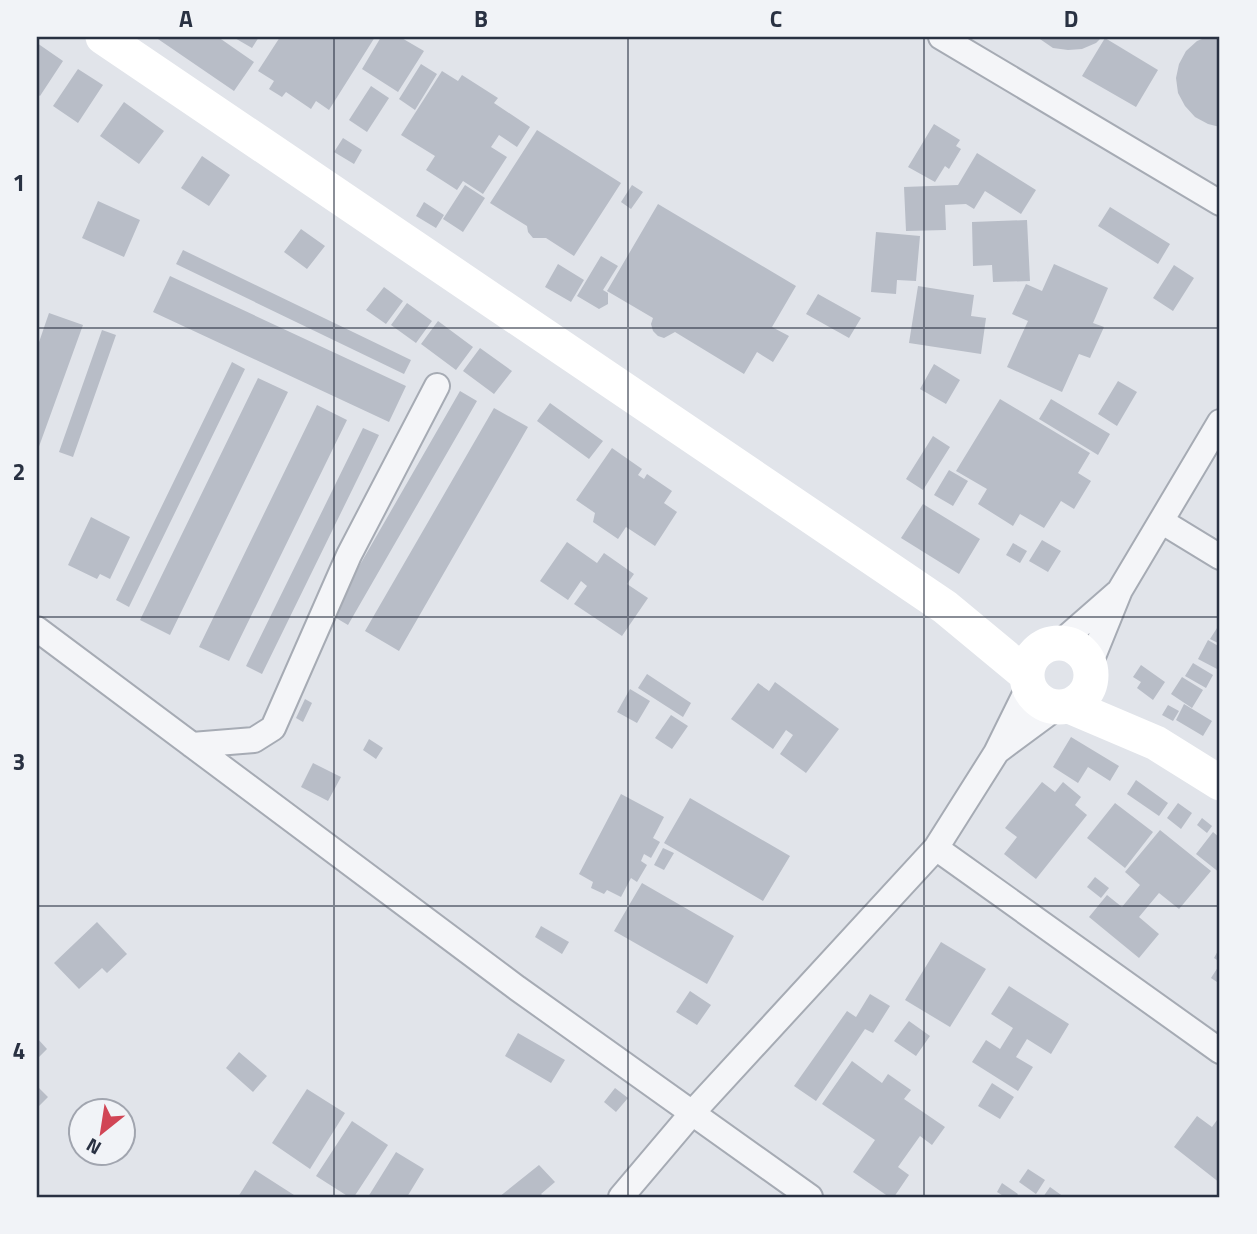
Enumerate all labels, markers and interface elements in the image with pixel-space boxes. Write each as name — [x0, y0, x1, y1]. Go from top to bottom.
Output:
text: A — [179, 1, 193, 36]
text: B — [474, 1, 488, 36]
text: C — [770, 1, 782, 36]
text: D — [1064, 1, 1078, 36]
text: 1 — [13, 165, 25, 200]
text: 2 — [13, 454, 25, 489]
text: 3 — [13, 744, 25, 779]
text: 4 — [13, 1033, 25, 1068]
north arrow — [66, 1098, 136, 1168]
text: N — [80, 1131, 106, 1163]

